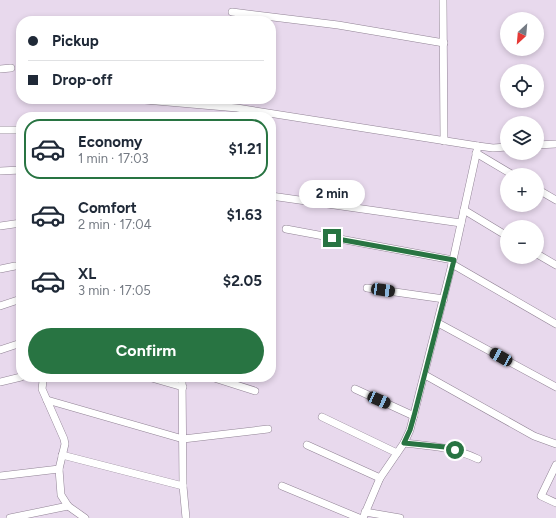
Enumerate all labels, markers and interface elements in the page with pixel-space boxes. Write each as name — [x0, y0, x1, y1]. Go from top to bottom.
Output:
north arrow — [500, 12, 544, 56]
map controls — [500, 12, 544, 264]
text: Pickup — [52, 32, 99, 50]
button: locate — [500, 64, 544, 108]
text: Drop-off — [52, 71, 113, 89]
button: layers — [500, 116, 544, 160]
icon: car — [30, 131, 66, 167]
text: Economy — [78, 133, 143, 151]
text: $1.21 — [229, 140, 262, 158]
text: 1 min · 17:03 — [78, 151, 149, 166]
button: + — [500, 168, 544, 212]
callout: 2 min — [299, 180, 365, 208]
text: 2 min — [316, 186, 348, 201]
icon: car — [30, 197, 66, 233]
text: Comfort — [78, 199, 137, 217]
text: $1.63 — [227, 206, 262, 224]
text: 2 min · 17:04 — [78, 217, 152, 232]
button: − — [500, 220, 544, 264]
route end — [323, 229, 341, 247]
icon: car — [30, 263, 66, 299]
text: XL — [78, 265, 96, 283]
text: $2.05 — [223, 272, 262, 290]
car — [370, 282, 396, 298]
text: 3 min · 17:05 — [78, 283, 151, 298]
button: Confirm — [28, 328, 264, 374]
car — [488, 346, 514, 368]
car — [366, 390, 392, 410]
route start — [446, 441, 464, 459]

